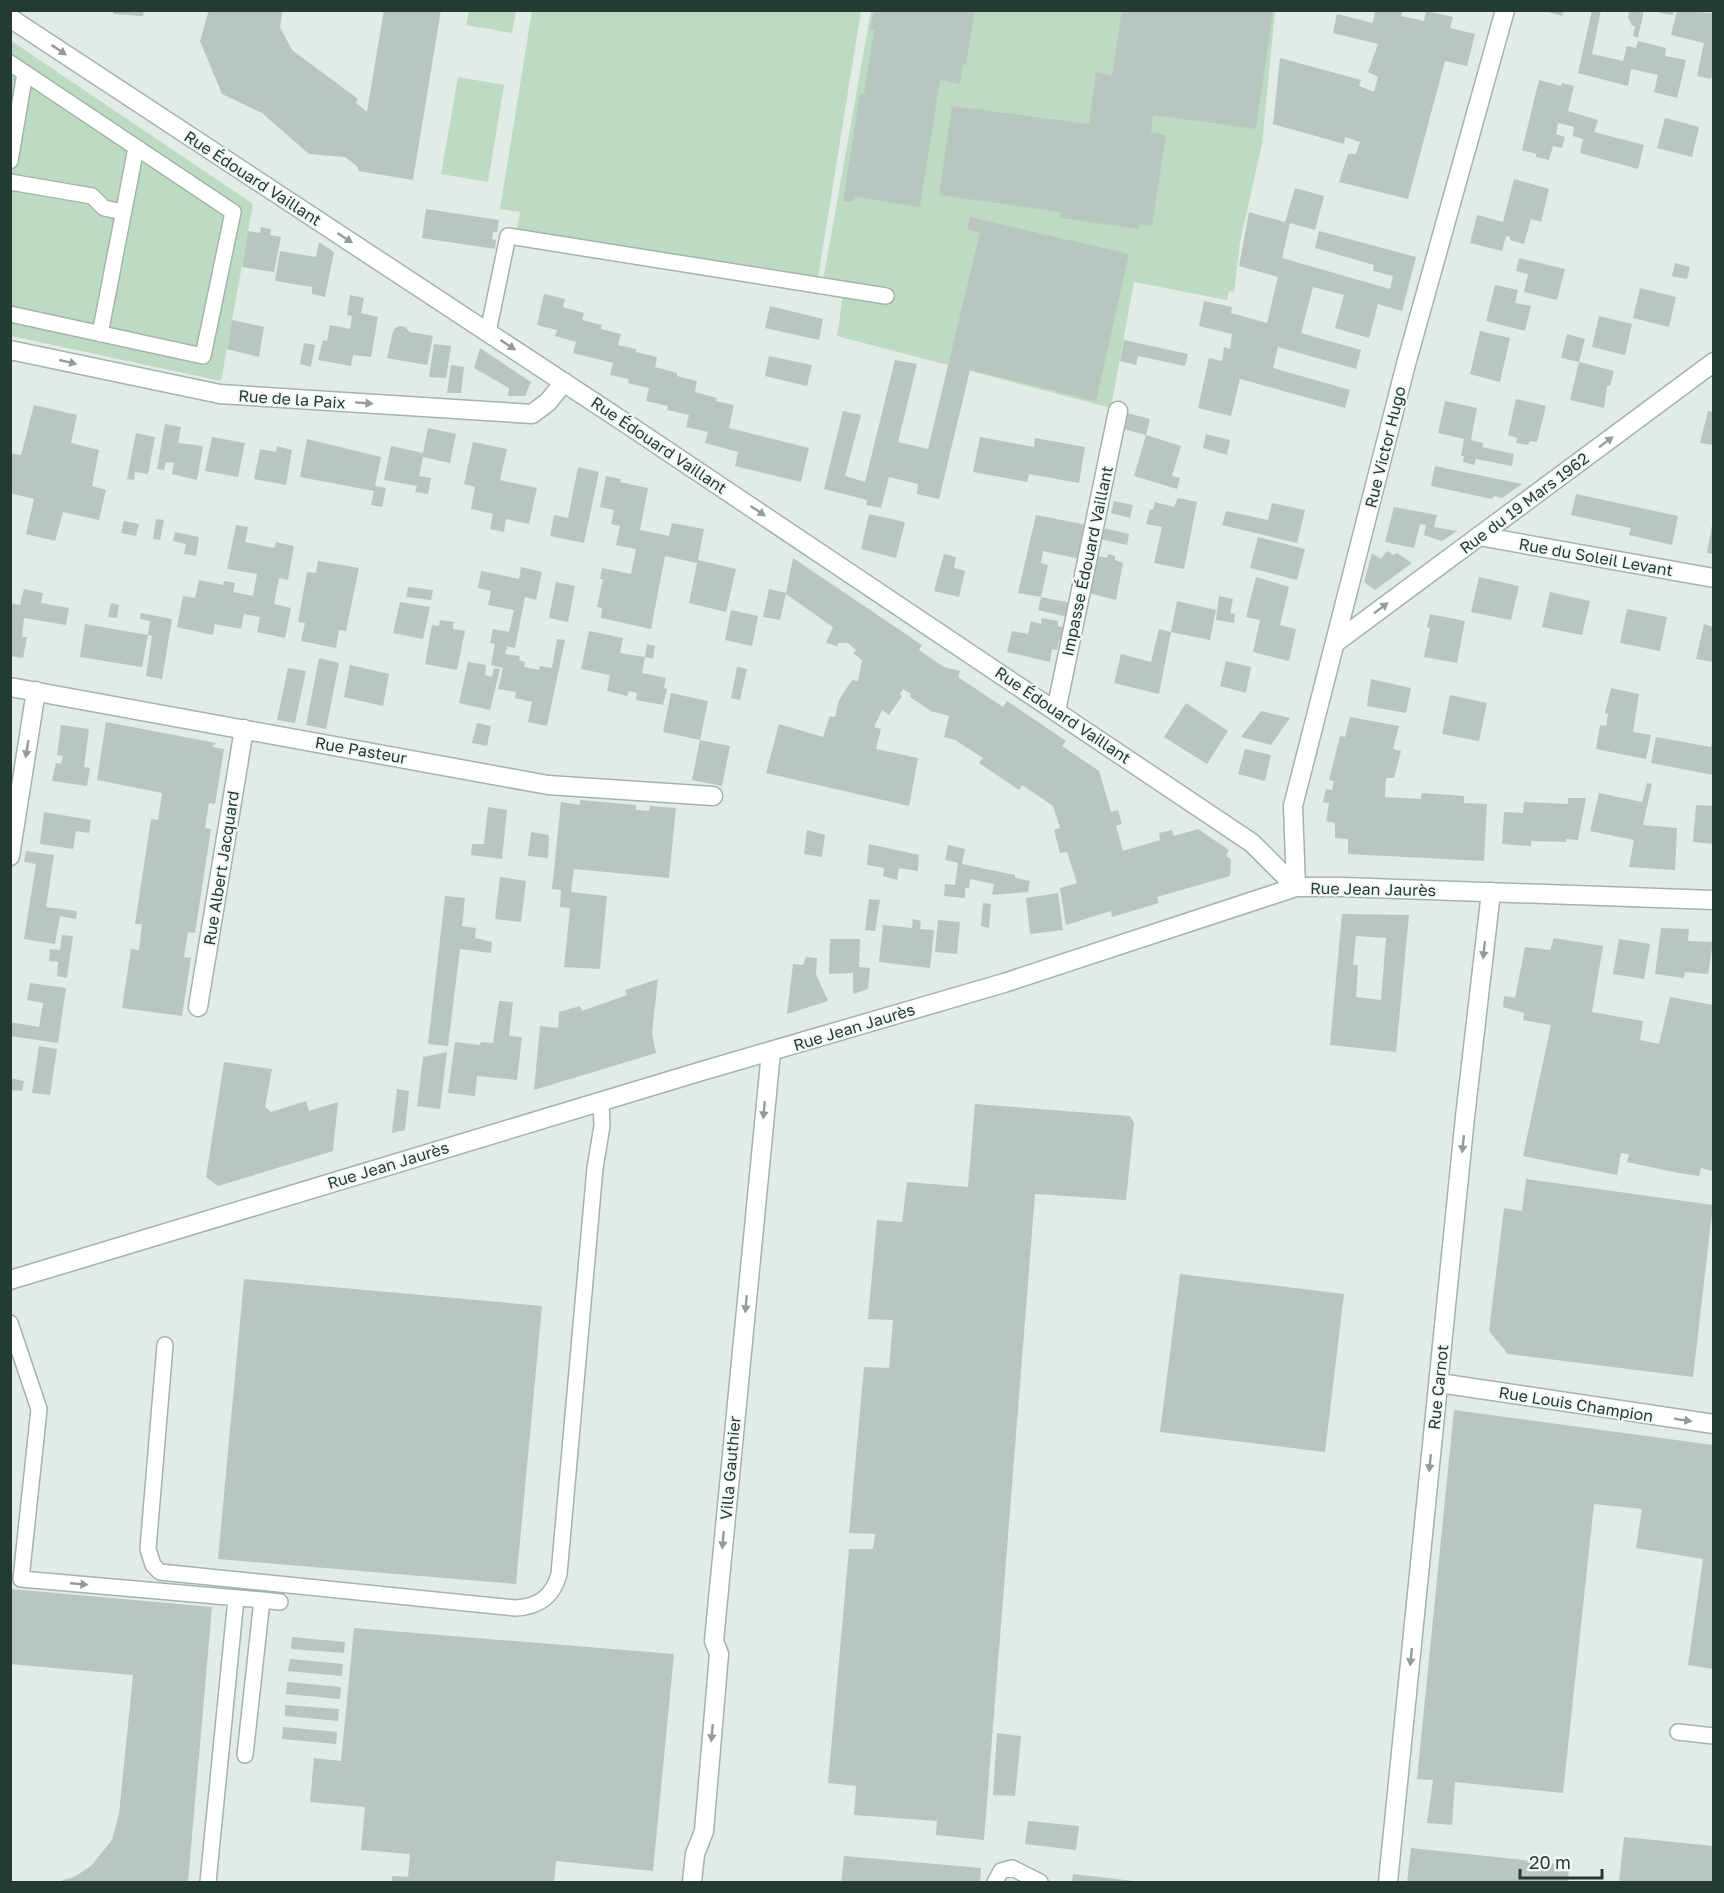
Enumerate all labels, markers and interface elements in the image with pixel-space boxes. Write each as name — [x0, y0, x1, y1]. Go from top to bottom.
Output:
one-way arrow — [51, 44, 67, 56]
street label: Rue Édouard Vaillant — [181, 126, 325, 230]
one-way arrow — [337, 232, 353, 243]
one-way arrow — [500, 339, 516, 350]
one-way arrow — [58, 358, 77, 368]
street label: Rue Victor Hugo — [1360, 384, 1410, 510]
street label: Rue de la Paix — [238, 385, 346, 413]
street label: Rue Édouard Vaillant — [587, 392, 731, 498]
one-way arrow — [355, 399, 374, 408]
one-way arrow — [1597, 436, 1613, 448]
street label: Rue du 19 Mars 1962 — [1456, 448, 1592, 558]
street label: Impasse Édouard Vaillant — [1057, 464, 1117, 658]
one-way arrow — [749, 505, 765, 517]
street label: Rue du Soleil Levant — [1517, 534, 1675, 580]
one-way arrow — [1374, 603, 1389, 615]
street label: Rue Édouard Vaillant — [991, 662, 1135, 768]
street label: Rue Pasteur — [313, 732, 409, 768]
one-way arrow — [22, 740, 31, 759]
street label: Rue Albert Jacquard — [199, 789, 243, 947]
street label: Rue Jean Jaurès — [1310, 878, 1436, 900]
one-way arrow — [1479, 940, 1489, 959]
street label: Rue Jean Jaurès — [791, 999, 917, 1055]
one-way arrow — [759, 1100, 769, 1119]
one-way arrow — [1458, 1134, 1467, 1153]
street label: Rue Jean Jaurès — [325, 1137, 451, 1193]
one-way arrow — [741, 1294, 751, 1313]
street label: Rue Carnot — [1424, 1343, 1452, 1431]
street label: Rue Louis Champion — [1497, 1382, 1655, 1426]
street label: Villa Gauthier — [715, 1415, 745, 1521]
one-way arrow — [1674, 1415, 1693, 1424]
one-way arrow — [1426, 1453, 1435, 1472]
one-way arrow — [718, 1530, 728, 1549]
one-way arrow — [69, 1579, 88, 1589]
one-way arrow — [1406, 1648, 1416, 1667]
one-way arrow — [708, 1723, 717, 1742]
scale bar — [1520, 1842, 1602, 1880]
text: 20 m — [1529, 1851, 1571, 1873]

